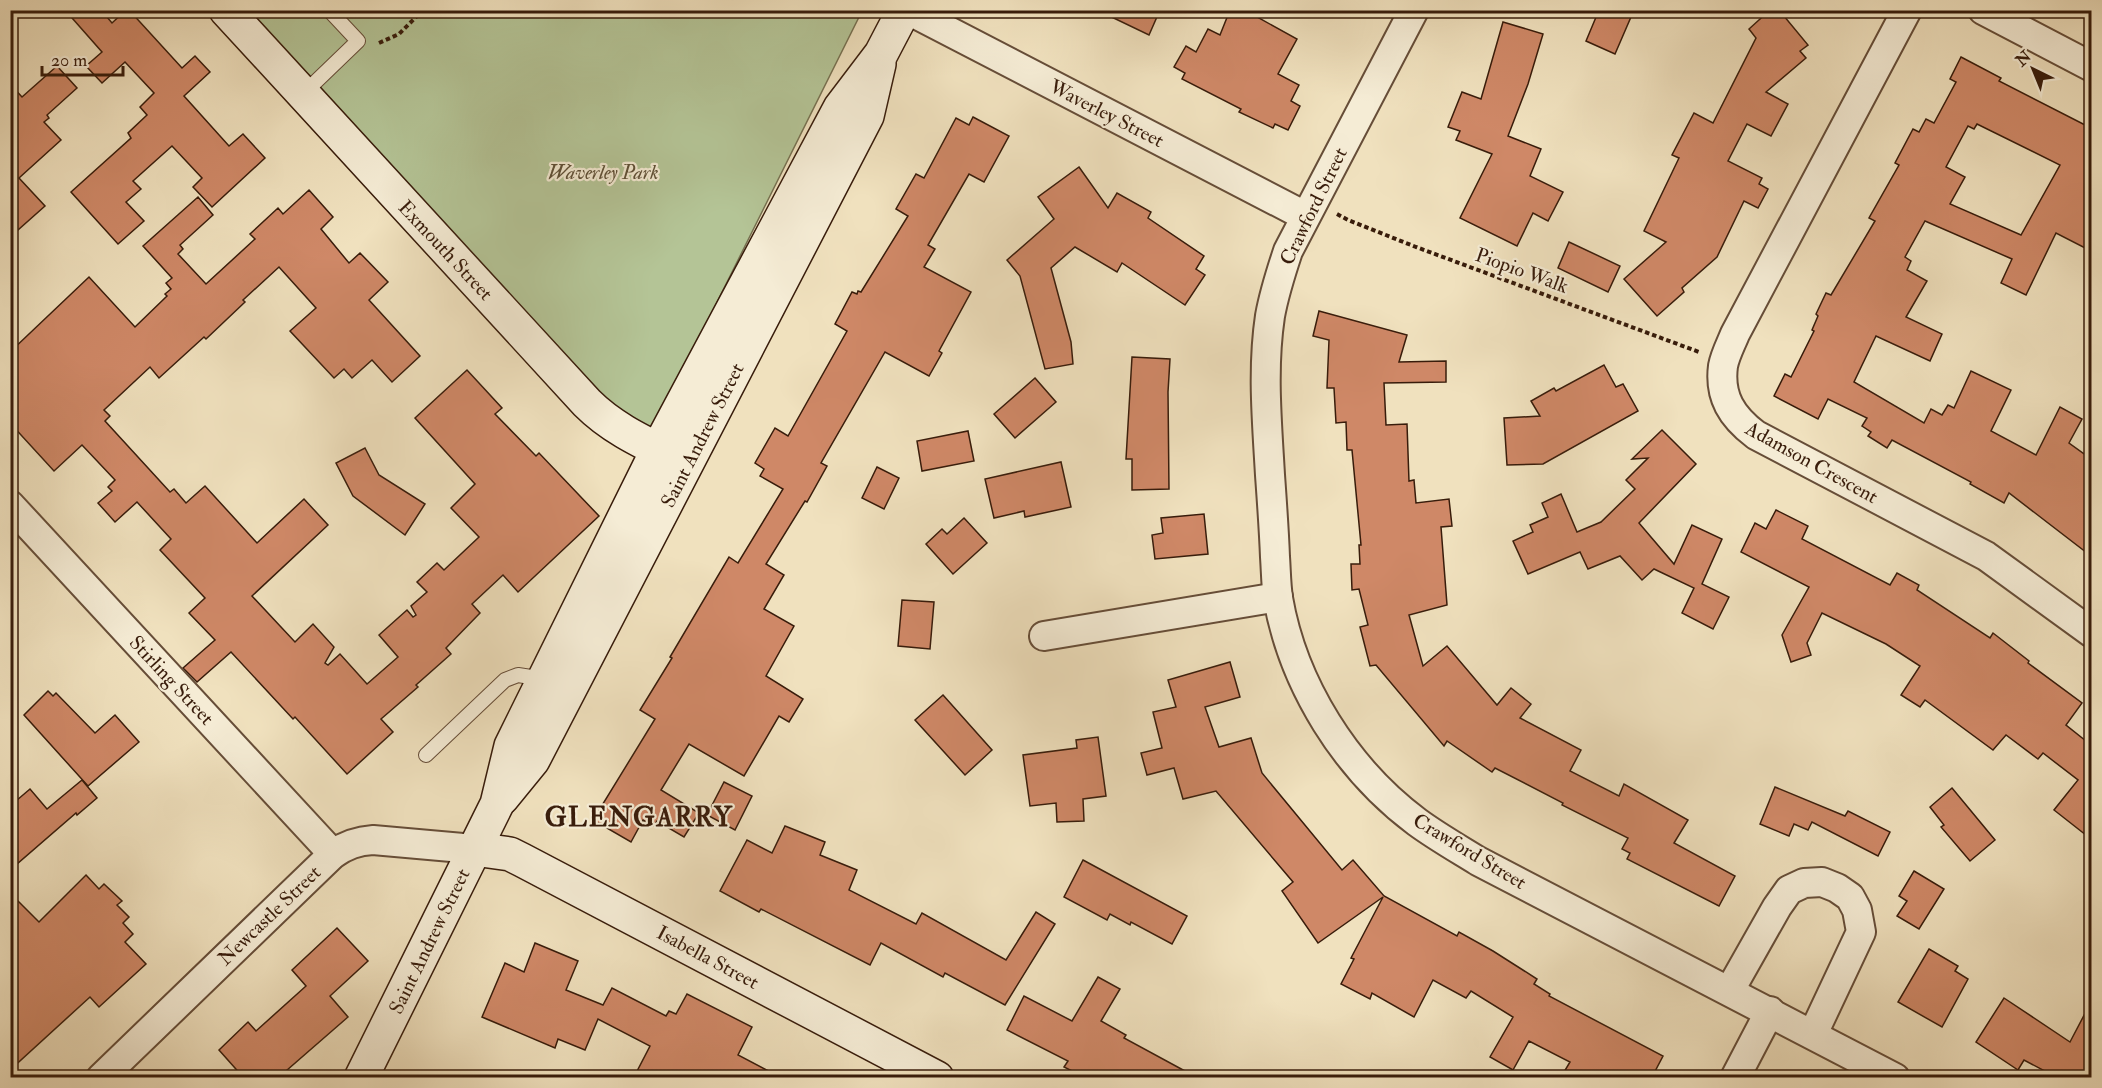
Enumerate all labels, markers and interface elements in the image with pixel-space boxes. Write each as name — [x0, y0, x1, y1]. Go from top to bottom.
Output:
scale bar — [42, 39, 123, 77]
north arrow — [2003, 39, 2063, 99]
text: N — [2011, 46, 2036, 72]
text: 20 m — [51, 49, 87, 72]
street label: Waverley Street — [1044, 73, 1169, 153]
street label: Crawford Street — [1274, 143, 1353, 269]
park label: Waverley Park — [547, 160, 659, 185]
street label: Exmouth Street — [393, 195, 499, 306]
street label: Piopio Walk — [1472, 242, 1572, 300]
street label: Saint Andrew Street — [655, 358, 750, 512]
street label: Adamson Crescent — [1740, 415, 1883, 509]
street label: Stirling Street — [124, 630, 220, 731]
district label: GLENGARRY — [545, 802, 733, 834]
street label: Crawford Street — [1409, 808, 1531, 895]
street label: Newcastle Street — [213, 860, 326, 971]
street label: Saint Andrew Street — [383, 864, 476, 1018]
street label: Isabella Street — [652, 920, 764, 995]

